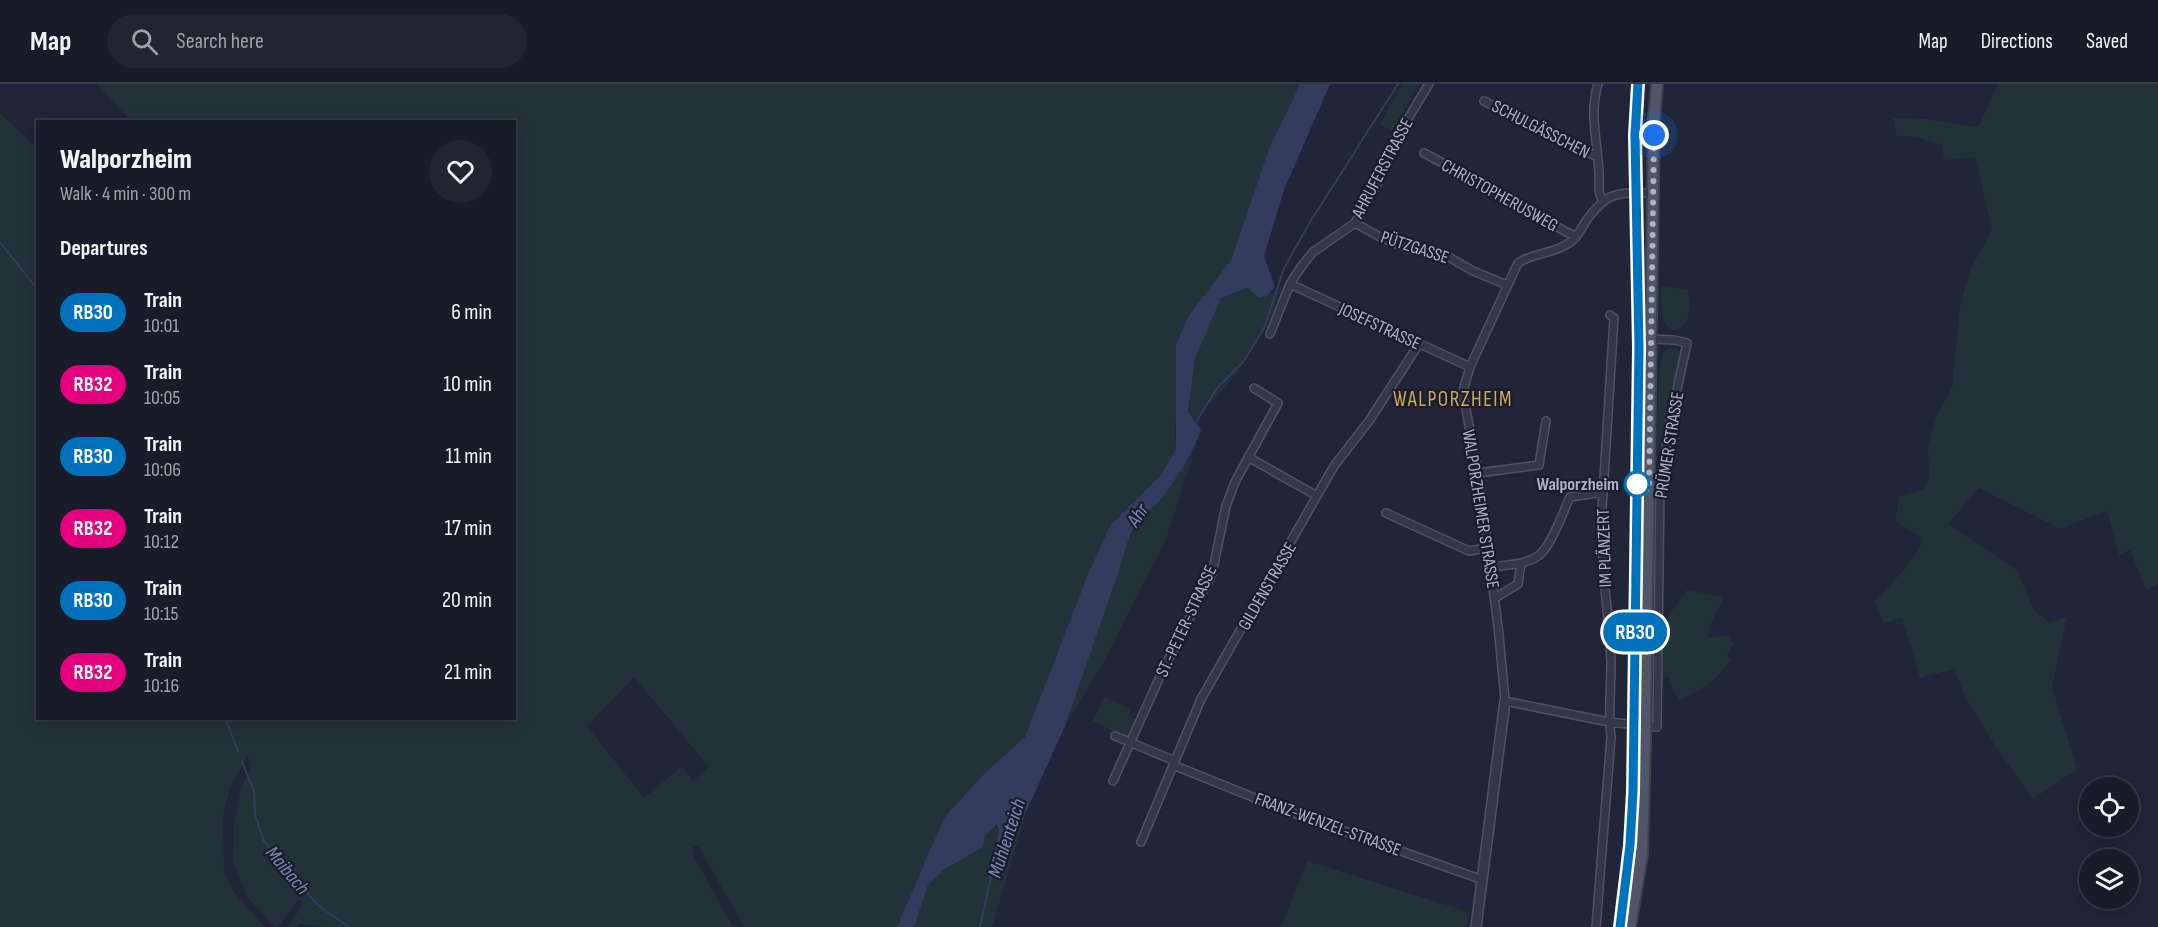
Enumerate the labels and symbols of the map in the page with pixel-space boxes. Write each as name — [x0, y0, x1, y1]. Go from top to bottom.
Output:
street label: SCHULGÄSSCHEN — [1488, 96, 1593, 163]
street label: AHRUFERSTRASSE — [1347, 115, 1418, 223]
your location — [1639, 120, 1669, 150]
street label: CHRISTOPHERUSWEG — [1438, 155, 1562, 236]
street label: PÜTZGASSE — [1378, 227, 1452, 268]
street label: JOSEFSTRASSE — [1335, 298, 1424, 354]
district label: WALPORZHEIM — [1393, 387, 1513, 412]
street label: PRÜMER STRASSE — [1651, 390, 1688, 500]
street label: WALPORZHEIMER STRASSE — [1458, 428, 1503, 590]
marker: Walporzheim — [1624, 471, 1650, 497]
place label: Walporzheim — [1536, 474, 1619, 495]
water label: Ahr — [1121, 498, 1155, 532]
street label: IM PLÄNZERT — [1593, 508, 1616, 588]
street label: GILDENSTRASSE — [1234, 539, 1301, 634]
street label: ST.-PETER-STRASSE — [1151, 562, 1221, 680]
line badge: RB30 — [1593, 612, 1677, 652]
street label: FRANZ-WENZEL-STRASSE — [1252, 788, 1404, 861]
water label: Mühlenteich — [983, 796, 1031, 881]
water label: Maibach — [260, 842, 314, 900]

